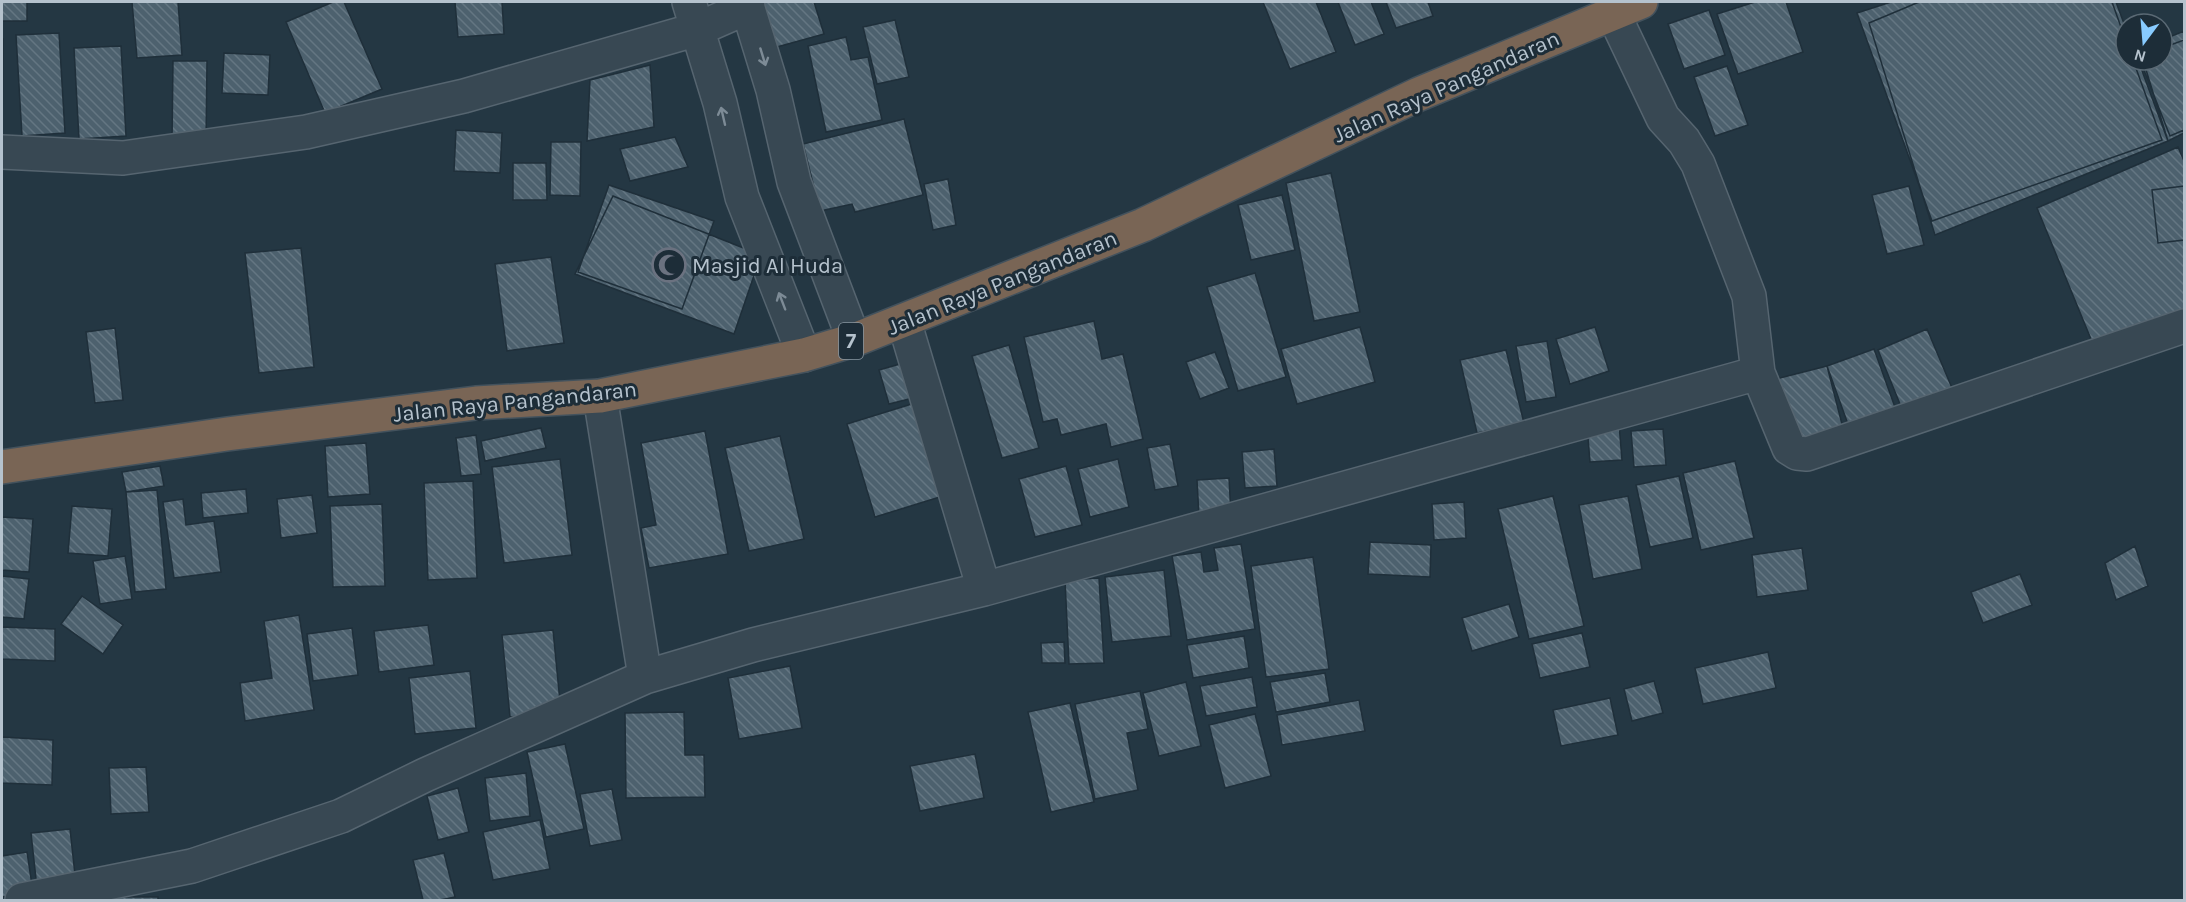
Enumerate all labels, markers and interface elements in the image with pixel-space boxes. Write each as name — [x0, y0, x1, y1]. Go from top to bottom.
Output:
north arrow — [2114, 12, 2174, 72]
street label: Jalan Raya Pangandaran — [1329, 25, 1564, 149]
text: N — [2132, 45, 2148, 67]
one-way arrow — [758, 47, 769, 66]
one-way arrow — [717, 106, 728, 126]
street label: Jalan Raya Pangandaran — [884, 225, 1121, 341]
mosque icon: Masjid Al Huda — [651, 247, 687, 283]
place label: Masjid Al Huda — [692, 253, 843, 279]
one-way arrow — [776, 292, 787, 311]
road number: 7 — [839, 323, 863, 359]
street label: Jalan Raya Pangandaran — [392, 376, 638, 428]

